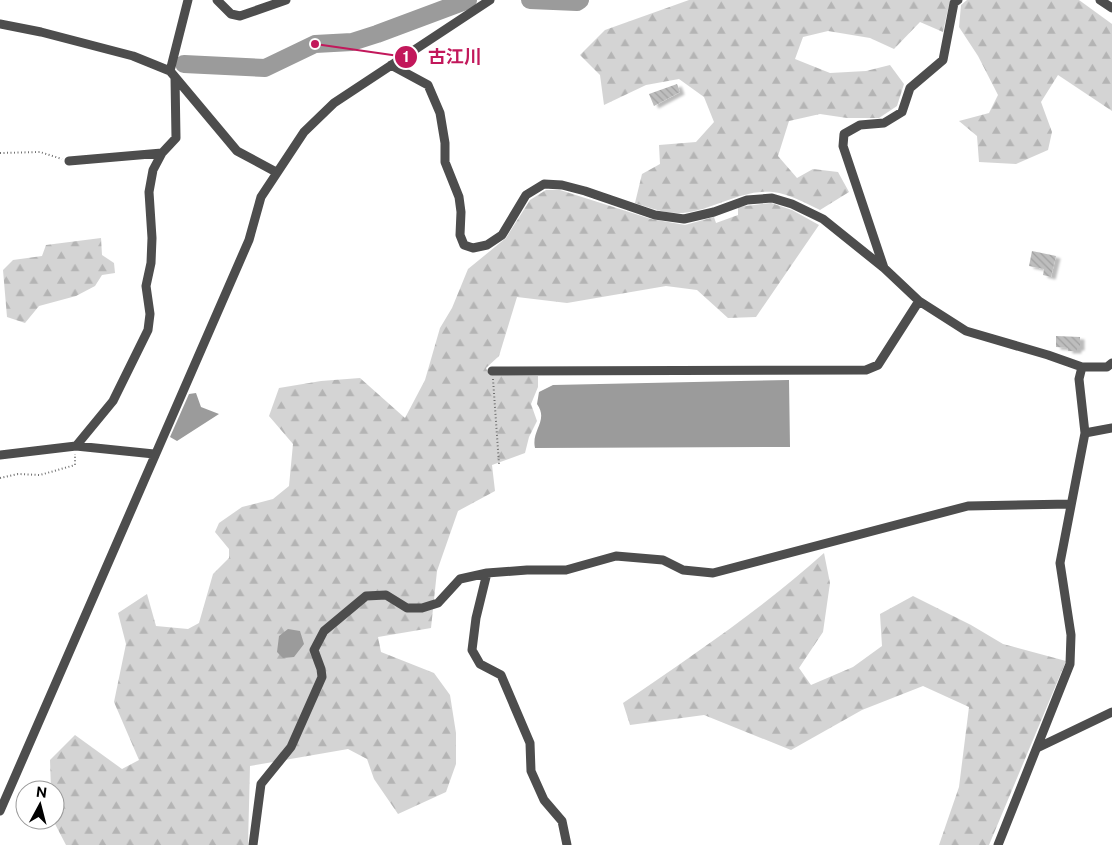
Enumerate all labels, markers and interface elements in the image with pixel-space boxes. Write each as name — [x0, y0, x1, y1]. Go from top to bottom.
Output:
callout: 古江川 — [393, 40, 492, 73]
text: 古江川 — [428, 46, 482, 67]
text: 1 — [403, 48, 409, 65]
north arrow — [15, 780, 65, 830]
text: N — [35, 783, 48, 801]

